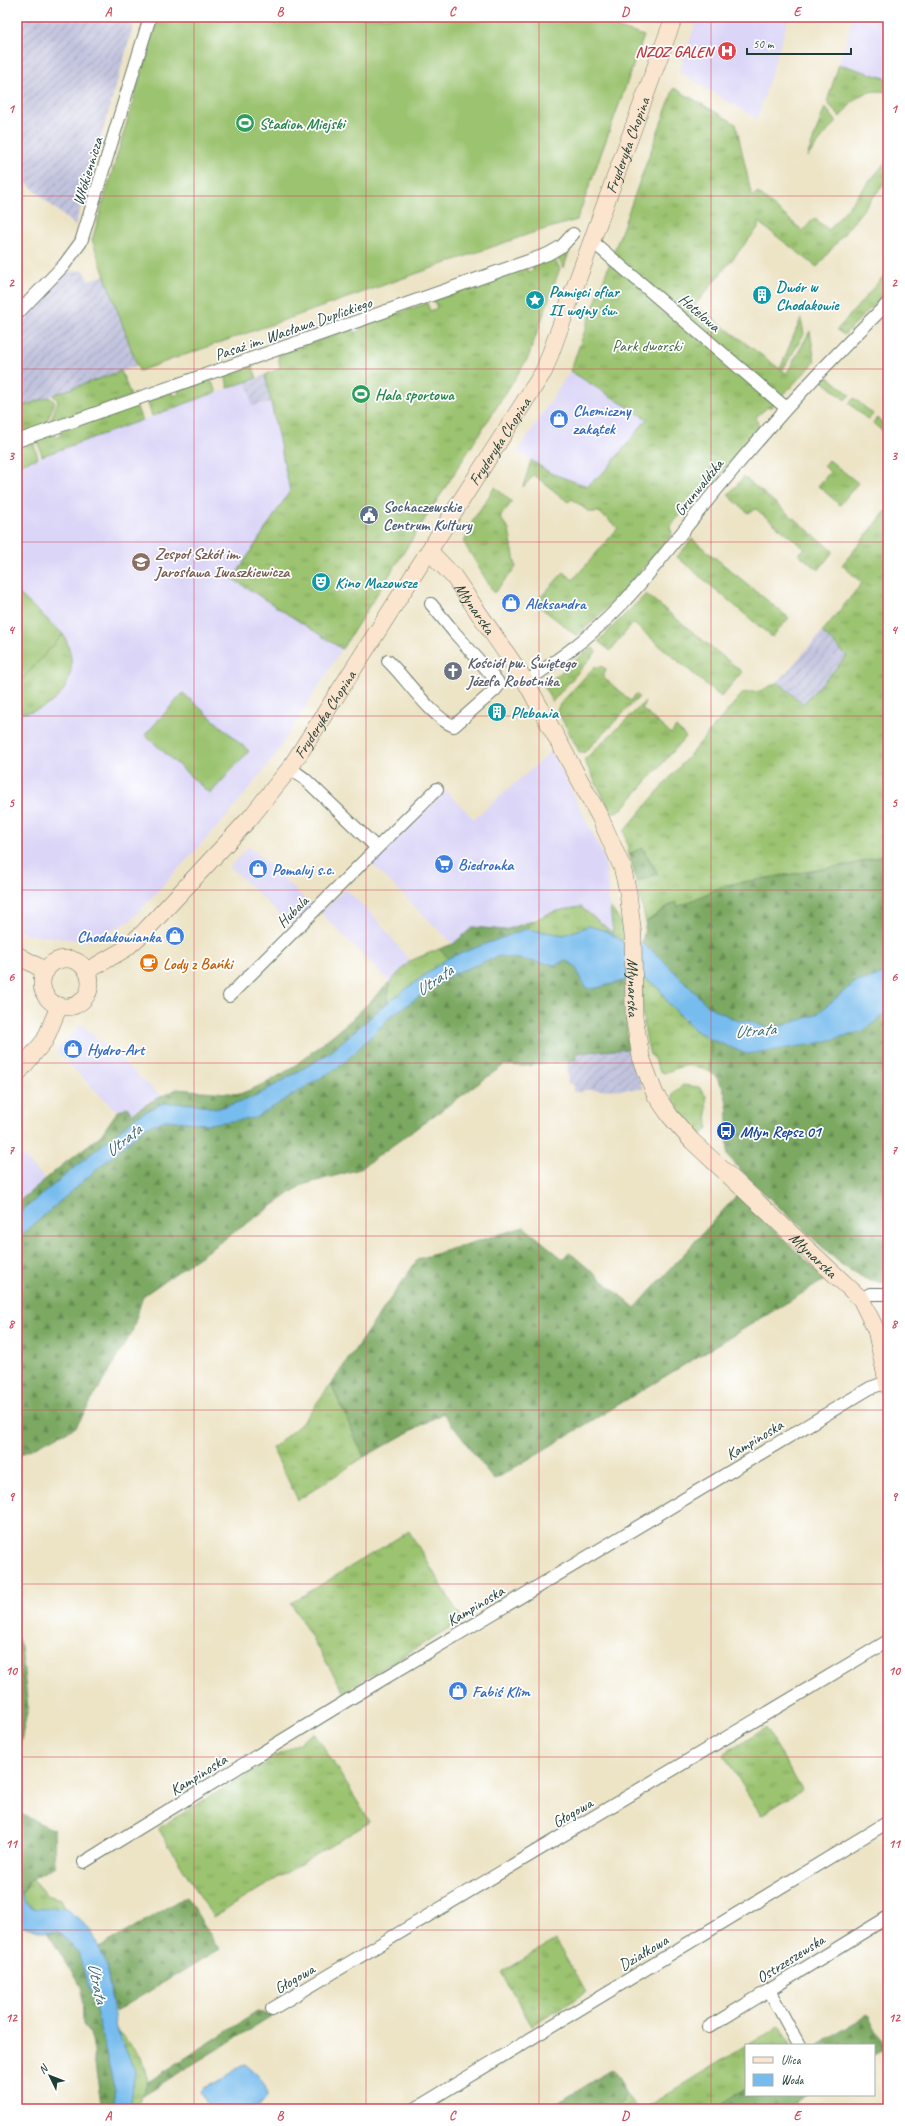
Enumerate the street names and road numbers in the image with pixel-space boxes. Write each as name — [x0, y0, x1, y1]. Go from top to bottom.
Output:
street label: Fryderyka Chopina — [601, 93, 655, 196]
street label: Włókiennicza — [68, 134, 108, 208]
street label: Hotelowa — [674, 289, 725, 337]
street label: Pasaż im. Wacława Duplickiego — [212, 292, 376, 365]
street label: Fryderyka Chopina — [464, 393, 536, 490]
street label: Grunwaldzka — [670, 454, 729, 520]
street label: Młynarska — [450, 579, 500, 639]
street label: Fryderyka Chopina — [290, 666, 362, 762]
street label: Hubala — [272, 890, 314, 932]
street label: Młynarska — [622, 958, 643, 1018]
street label: Młynarska — [785, 1228, 842, 1284]
street label: Kampinoska — [722, 1414, 788, 1465]
street label: Kampinoska — [443, 1580, 509, 1631]
street label: Kampinoska — [166, 1749, 232, 1800]
street label: Głogowa — [549, 1792, 597, 1833]
street label: Działkowa — [615, 1929, 673, 1975]
street label: Ostrzeszewska — [753, 1929, 830, 1988]
street label: Głogowa — [271, 1958, 319, 1999]

